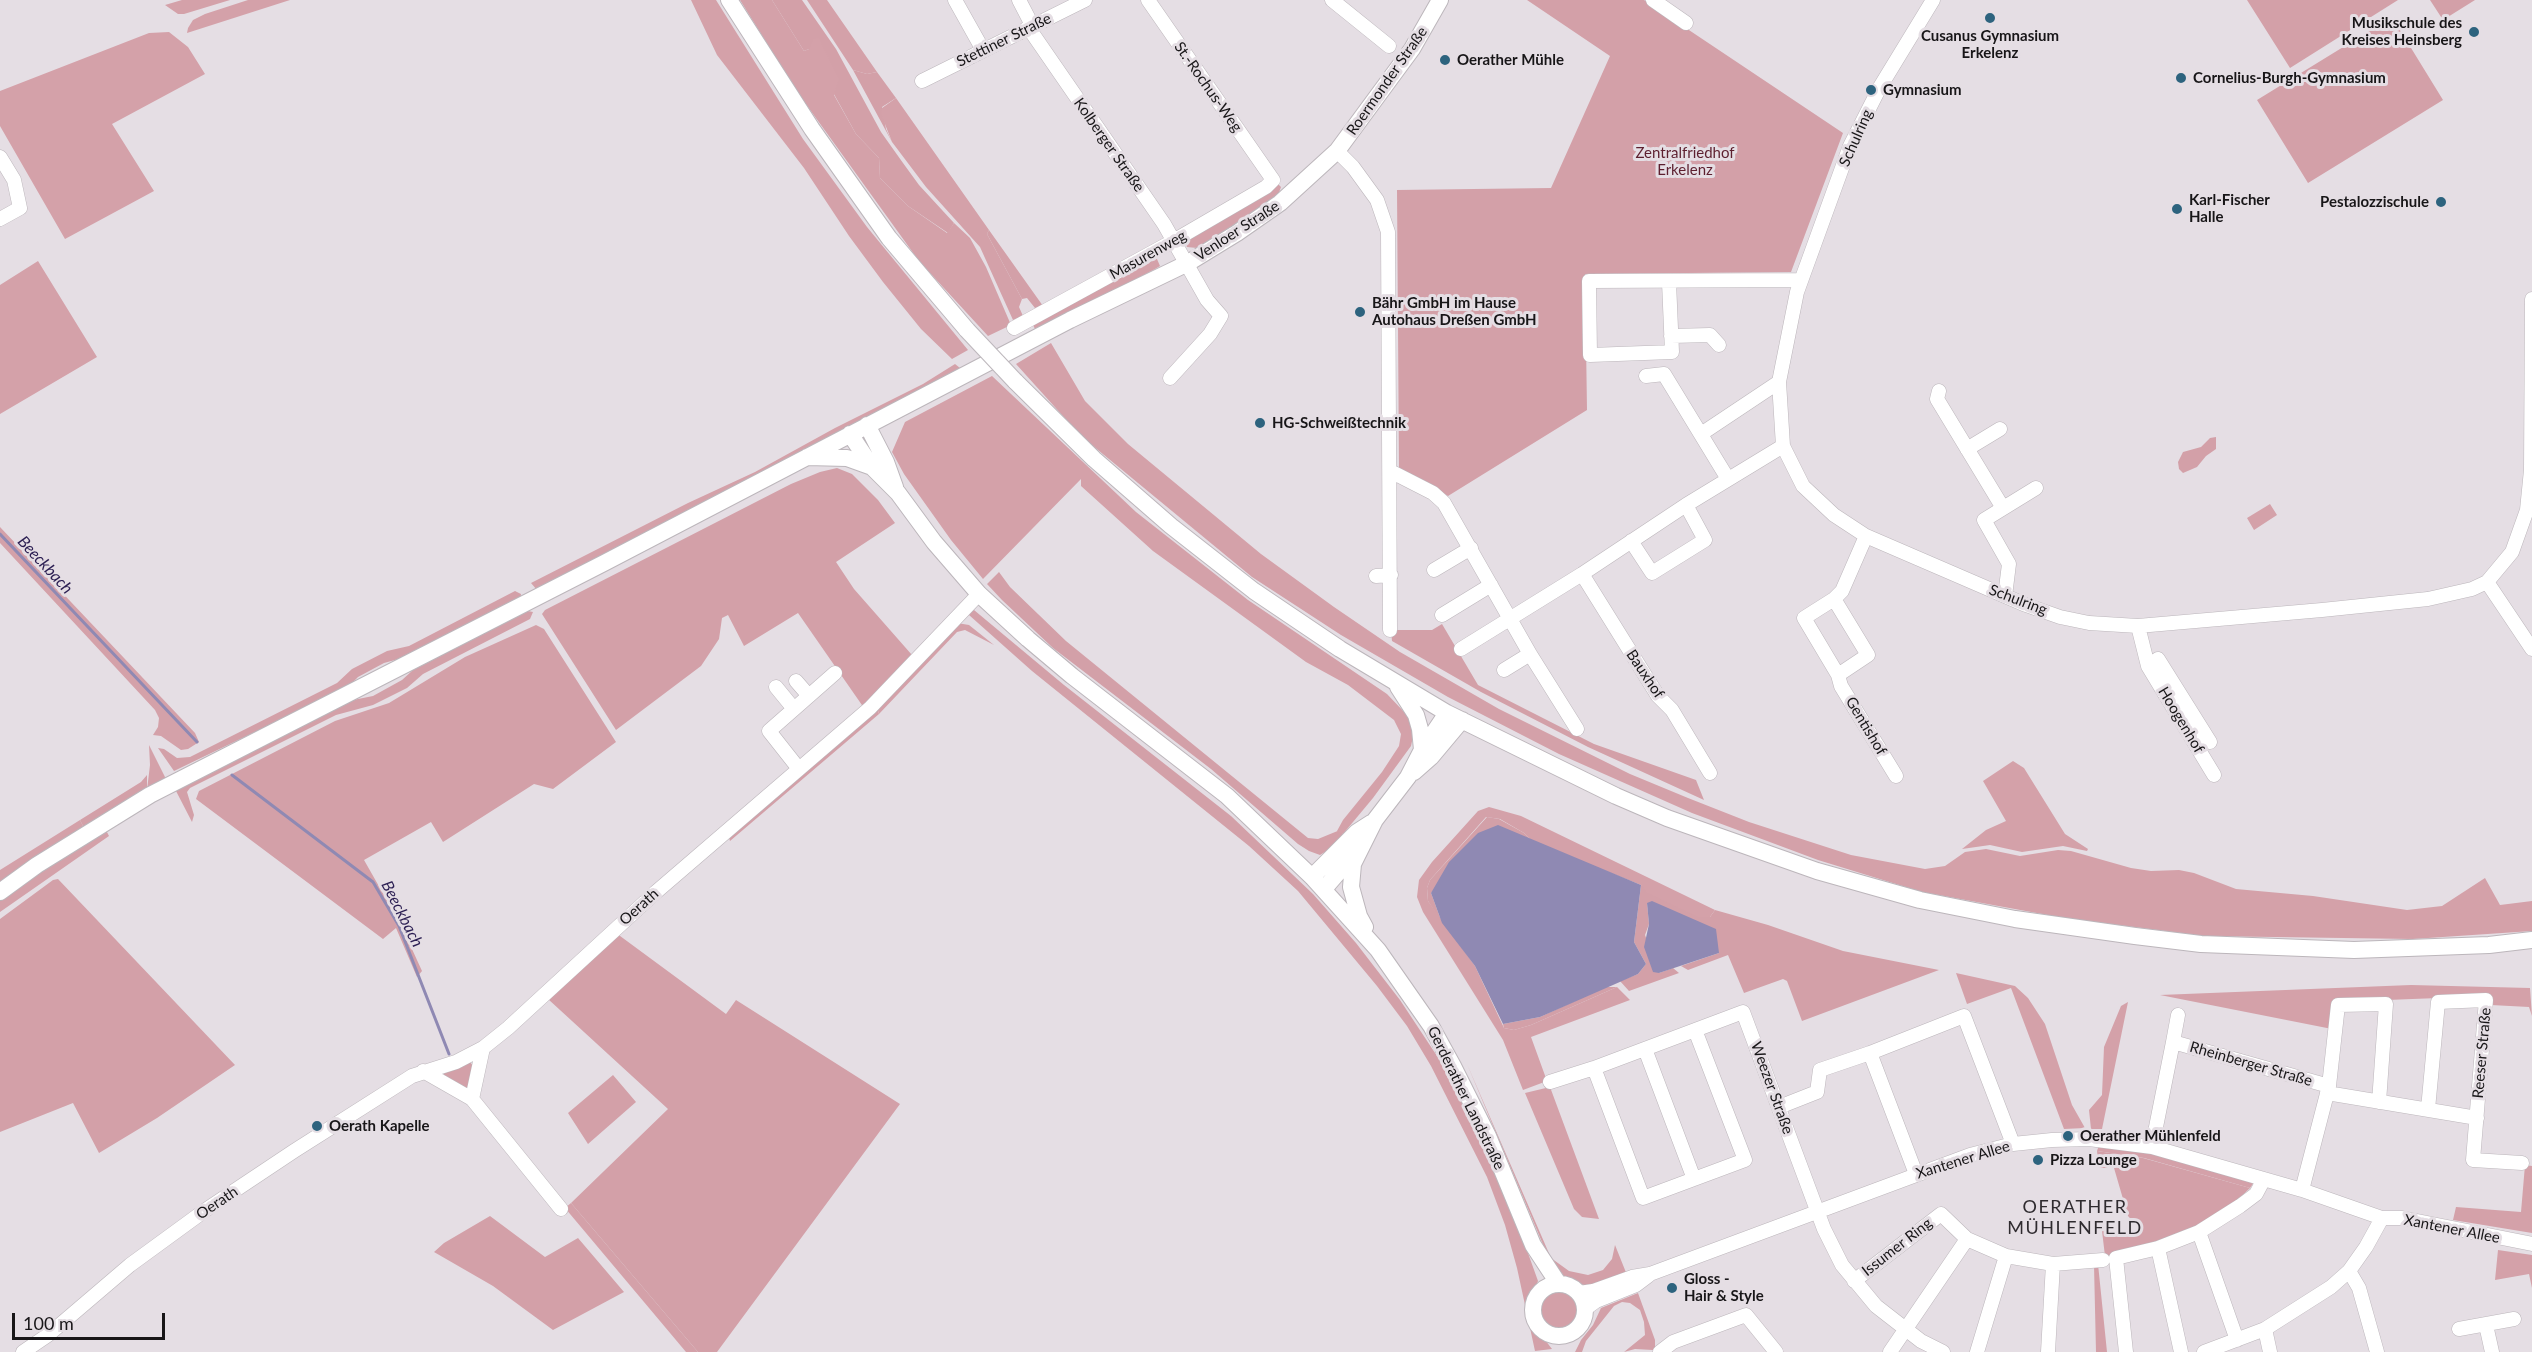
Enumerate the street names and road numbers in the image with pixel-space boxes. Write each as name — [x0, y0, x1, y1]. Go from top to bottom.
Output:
street label: Stettiner Straße — [954, 9, 1054, 71]
street label: Roermonder Straße — [1343, 23, 1431, 139]
street label: St.-Rochus-Weg — [1170, 38, 1246, 136]
street label: Kolberger Straße — [1070, 95, 1148, 195]
street label: Schulring — [1835, 107, 1877, 169]
street label: Venloer Straße — [1191, 197, 1283, 265]
street label: Masurenweg — [1107, 227, 1189, 283]
street label: Schulring — [1986, 581, 2050, 619]
street label: Bauxhof — [1622, 646, 1668, 702]
street label: Hoogenhof — [2154, 684, 2208, 756]
street label: Gentishof — [1842, 694, 1890, 758]
street label: Oerath — [616, 885, 662, 929]
street label: Reeser Straße — [2469, 1007, 2495, 1099]
street label: Gerderather Landstraße — [1423, 1023, 1509, 1173]
street label: Rheinberger Straße — [2188, 1038, 2314, 1090]
street label: Weezer Straße — [1747, 1039, 1797, 1137]
street label: Xantener Allee — [1914, 1137, 2012, 1183]
street label: Oerath — [193, 1183, 241, 1223]
street label: Xantener Allee — [2403, 1211, 2501, 1247]
street label: Issumer Ring — [1858, 1214, 1936, 1280]

